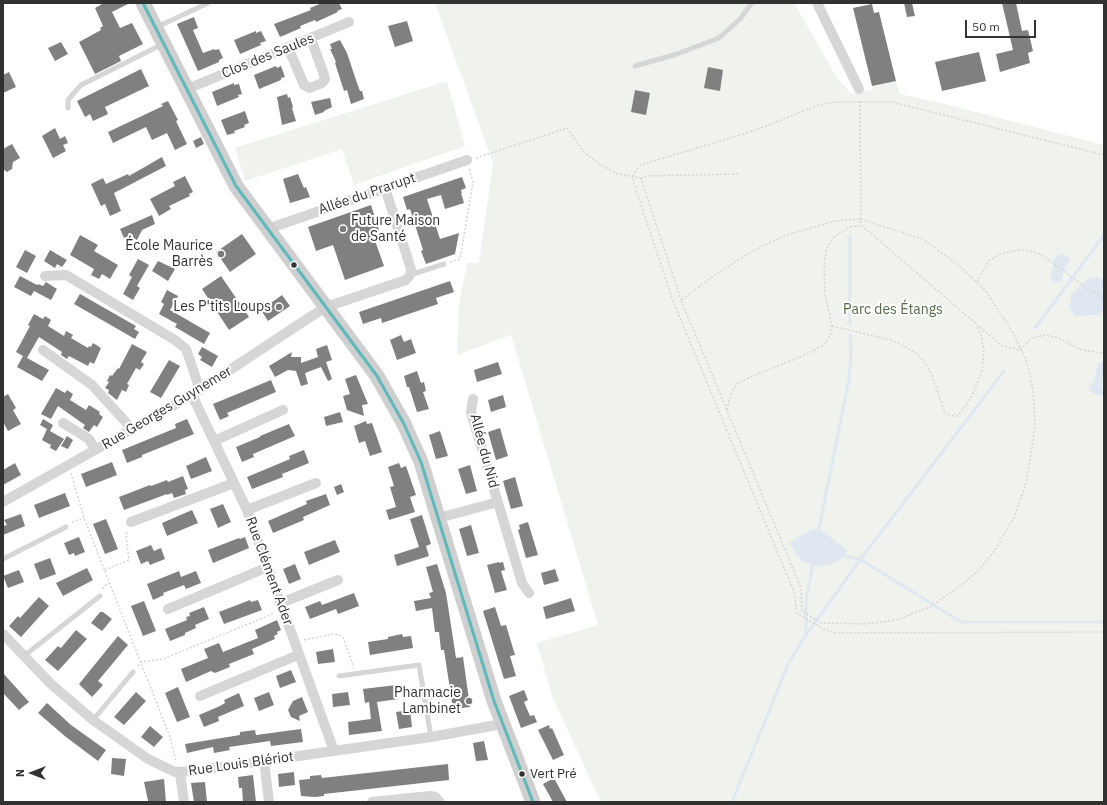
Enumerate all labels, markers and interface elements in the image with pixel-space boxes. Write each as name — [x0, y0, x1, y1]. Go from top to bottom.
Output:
scale bar — [967, 12, 1038, 38]
text: 50 m — [972, 19, 1000, 34]
street label: Clos des Saules — [219, 30, 317, 82]
street label: Allée du Prarupt — [316, 170, 418, 218]
place label: Future Maison de Santé — [351, 213, 440, 246]
marker: Future Maison de Santé — [338, 224, 348, 234]
place label: École Maurice Barrès — [125, 238, 213, 270]
marker: École Maurice Barrès — [216, 249, 226, 259]
unlabelled marker — [289, 260, 299, 270]
place label: Les P'tits Loups — [173, 299, 271, 315]
marker: Les P'tits Loups — [274, 302, 284, 312]
park label: Parc des Étangs — [843, 302, 943, 318]
street label: Rue Georges Guynemer — [99, 363, 235, 453]
street label: Allée du Nid — [466, 412, 502, 490]
street label: Rue Clément Ader — [242, 515, 296, 627]
place label: Pharmacie Lambinet — [394, 685, 461, 718]
marker: Pharmacie Lambinet — [464, 696, 474, 706]
street label: Rue Louis Blériot — [187, 748, 295, 780]
north arrow — [12, 753, 52, 793]
place label: Vert Pré — [530, 766, 577, 782]
text: N — [13, 769, 27, 777]
marker: Vert Pré — [517, 769, 527, 779]

